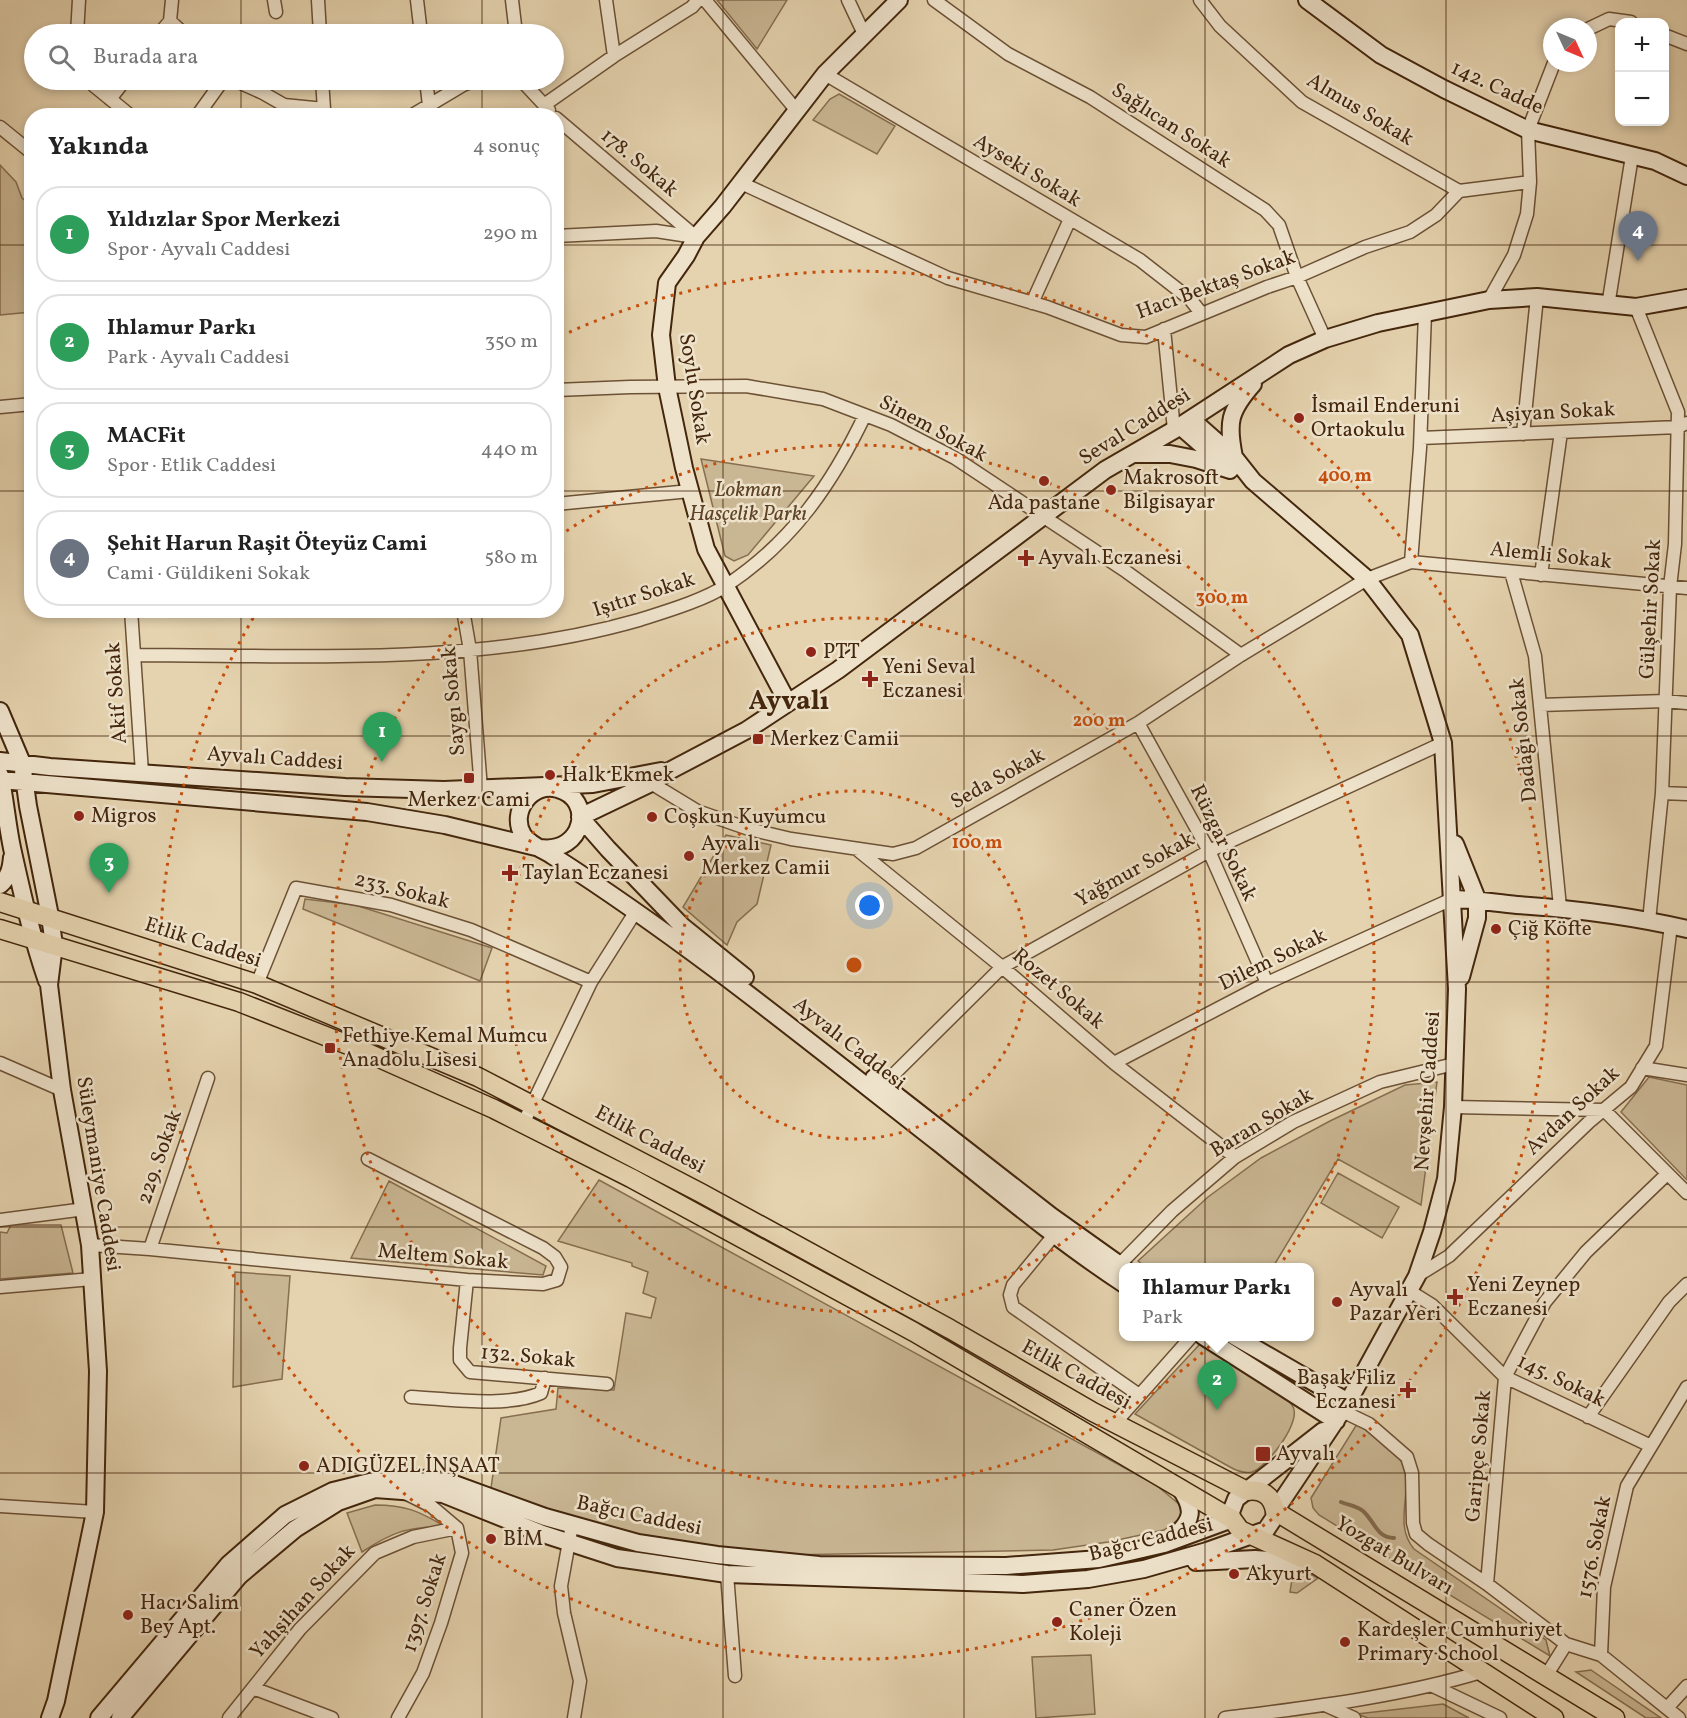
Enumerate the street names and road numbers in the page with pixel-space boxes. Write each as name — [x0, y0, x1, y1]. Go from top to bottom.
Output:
street label: 142. Cadde — [1446, 54, 1548, 122]
street label: Almus Sokak — [1301, 67, 1420, 154]
street label: Sağlıcan Sokak — [1105, 76, 1237, 176]
street label: 178. Sokak — [594, 122, 685, 204]
street label: Ayseki Sokak — [967, 127, 1087, 215]
street label: Hacı Bektaş Sokak — [1132, 243, 1300, 327]
street label: Soylu Sokak — [671, 331, 717, 447]
street label: Seval Caddesi — [1074, 381, 1196, 473]
street label: Sinem Sokak — [874, 388, 993, 470]
street label: Aşiyan Sokak — [1490, 395, 1616, 431]
street label: Alemli Sokak — [1489, 535, 1614, 577]
street label: Gülşehir Sokak — [1633, 538, 1669, 680]
street label: Işıtır Sokak — [589, 565, 699, 625]
street label: Akif Sokak — [99, 641, 135, 745]
street label: Saygı Sokak — [435, 644, 473, 757]
street label: Dadağı Sokak — [1503, 676, 1545, 804]
street label: Ayvalı Caddesi — [206, 740, 344, 778]
street label: Seda Sokak — [946, 741, 1051, 817]
street label: Rüzgar Sokak — [1182, 780, 1264, 907]
street label: Yağmur Sokak — [1070, 825, 1200, 915]
street label: 233. Sokak — [351, 865, 453, 917]
street label: Etlik Caddesi — [141, 910, 265, 976]
street label: Dilem Sokak — [1214, 921, 1332, 999]
street label: Rozet Sokak — [1005, 942, 1111, 1037]
street label: Ayvalı Caddesi — [786, 991, 912, 1097]
street label: Nevşehir Caddesi — [1408, 1010, 1448, 1172]
street label: Avdan Sokak — [1519, 1059, 1627, 1162]
street label: Süleymaniye Caddesi — [68, 1074, 128, 1274]
street label: Baran Sokak — [1205, 1081, 1319, 1165]
street label: Etlik Caddesi — [590, 1099, 710, 1181]
street label: 229. Sokak — [130, 1105, 190, 1208]
street label: Meltem Sokak — [376, 1237, 510, 1277]
street label: Etlik Caddesi — [1016, 1333, 1136, 1417]
street label: 132. Sokak — [479, 1338, 577, 1376]
street label: 145. Sokak — [1512, 1347, 1611, 1415]
street label: Garipçe Sokak — [1459, 1388, 1499, 1523]
street label: Bağcı Caddesi — [574, 1489, 704, 1543]
street label: 1576. Sokak — [1571, 1493, 1619, 1601]
street label: Yozgat Bulvarı — [1329, 1509, 1459, 1603]
street label: Bağcı Caddesi — [1086, 1511, 1216, 1569]
street label: Yahşihan Sokak — [243, 1538, 363, 1666]
street label: 1397. Sokak — [395, 1549, 455, 1656]

